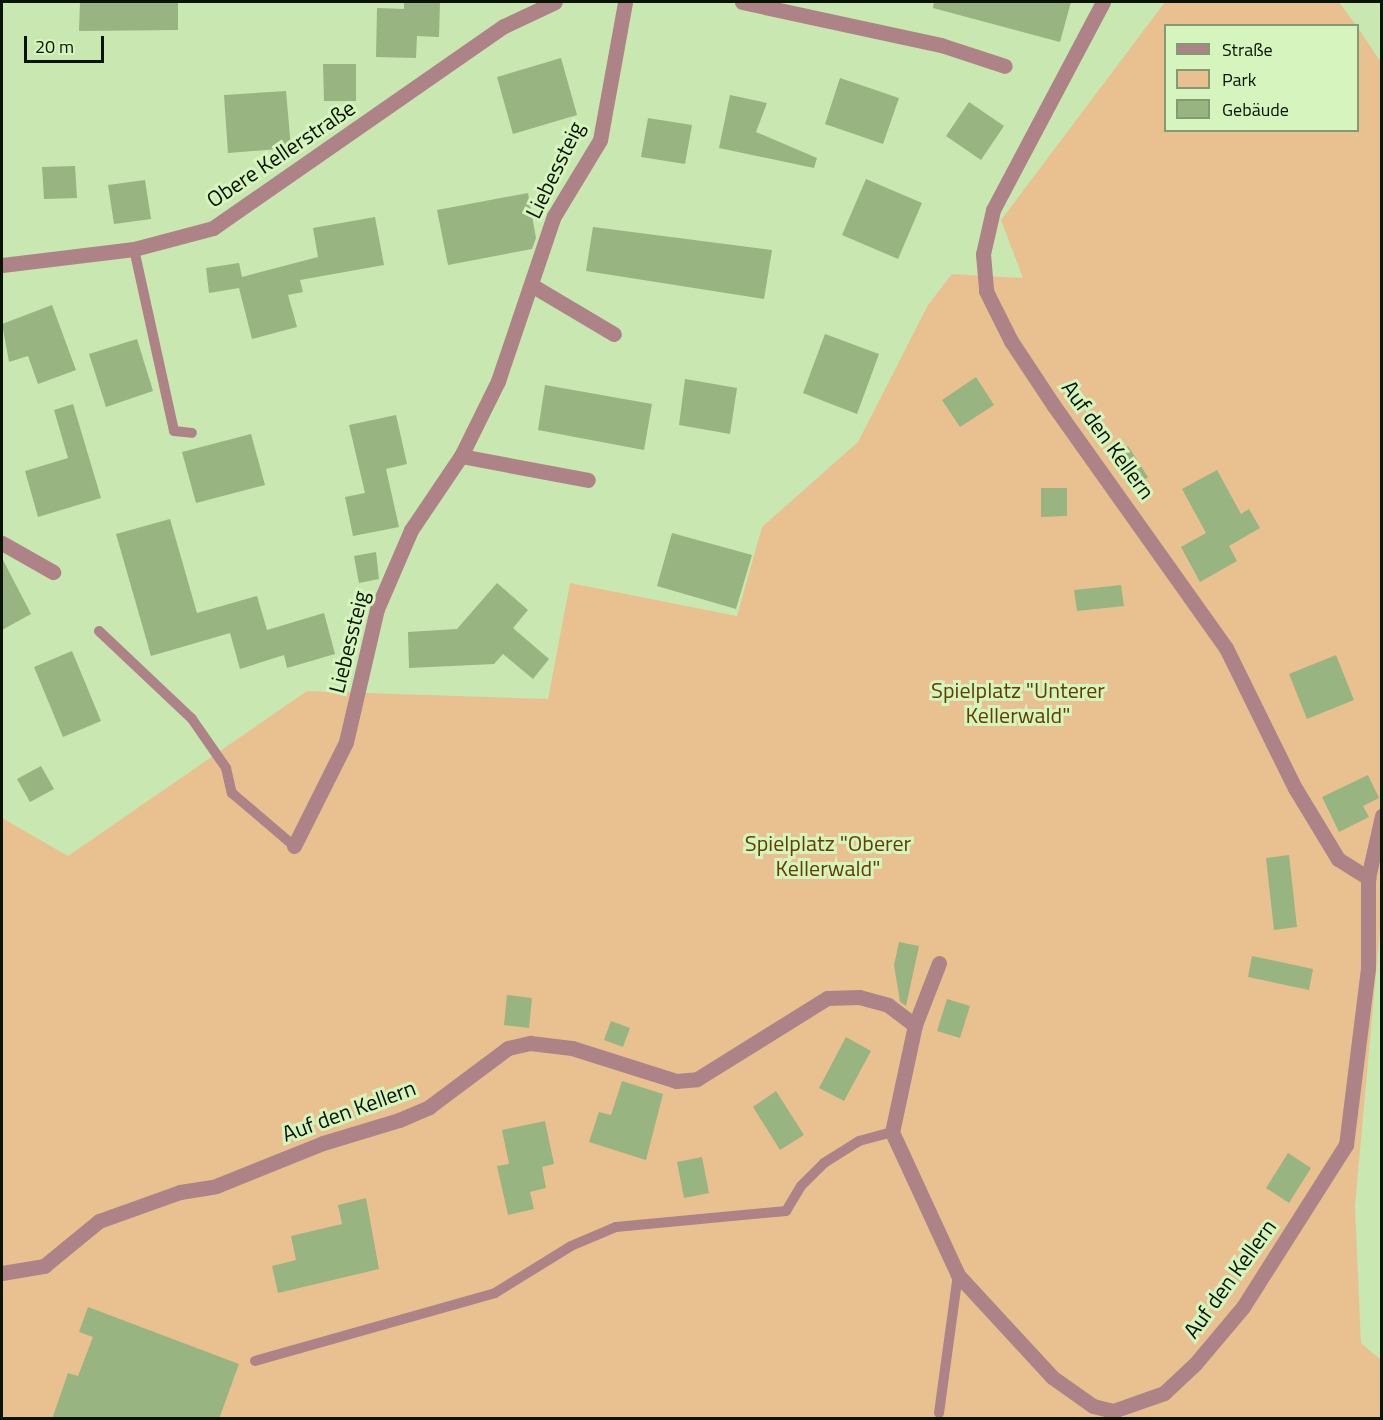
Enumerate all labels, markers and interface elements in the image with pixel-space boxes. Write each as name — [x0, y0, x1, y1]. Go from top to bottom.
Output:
scale bar — [27, 24, 106, 62]
legend — [1164, 24, 1359, 132]
text: 20 m — [35, 33, 74, 60]
text: Straße — [1222, 36, 1273, 63]
text: Park — [1222, 66, 1256, 93]
street label: Obere Kellerstraße — [202, 95, 360, 213]
text: Gebäude — [1222, 96, 1289, 123]
street label: Liebessteig — [520, 117, 590, 223]
street label: Auf den Kellern — [1056, 375, 1160, 505]
street label: Liebessteig — [324, 588, 374, 696]
park label: Spielplatz "Unterer Kellerwald" — [931, 677, 1105, 728]
park label: Spielplatz "Oberer Kellerwald" — [745, 830, 911, 882]
street label: Auf den Kellern — [279, 1075, 419, 1147]
street label: Auf den Kellern — [1178, 1214, 1282, 1344]

